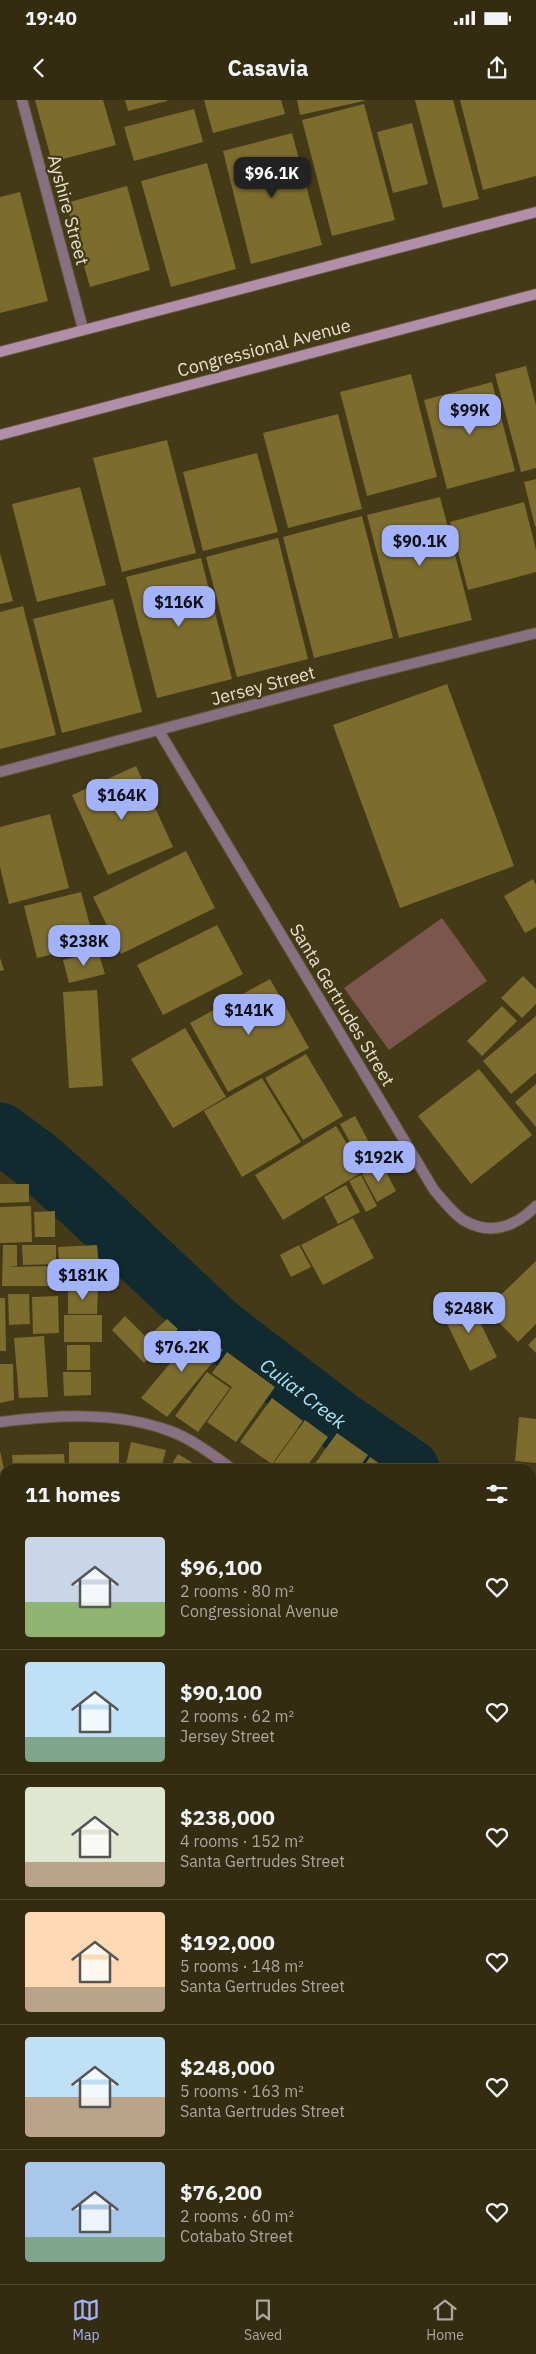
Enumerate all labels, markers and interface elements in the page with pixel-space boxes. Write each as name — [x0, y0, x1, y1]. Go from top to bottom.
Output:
text: 19:40 — [25, 6, 77, 30]
text: Casavia — [228, 53, 308, 82]
icon: back — [25, 54, 53, 82]
icon: share — [483, 54, 511, 82]
street label: Ayshire Street — [43, 152, 94, 268]
pin: $96.1K — [231, 156, 313, 199]
text: $96.1K — [245, 163, 299, 183]
street label: Congressional Avenue — [175, 313, 353, 382]
pin: $99K — [440, 394, 500, 436]
text: $99K — [450, 400, 490, 420]
pin: $90.1K — [379, 524, 461, 567]
text: $90.1K — [393, 531, 447, 551]
pin: $116K — [144, 586, 214, 628]
text: $116K — [154, 592, 204, 612]
street label: Jersey Street — [208, 661, 317, 710]
pin: $164K — [87, 778, 157, 821]
text: $164K — [97, 785, 147, 805]
street label: Santa Gertrudes Street — [285, 919, 400, 1090]
pin: $238K — [49, 924, 119, 967]
text: $238K — [59, 931, 109, 951]
pin: $141K — [214, 994, 284, 1036]
text: $141K — [224, 1000, 274, 1020]
pin: $192K — [344, 1140, 414, 1183]
text: $192K — [354, 1147, 404, 1167]
pin: $181K — [48, 1258, 118, 1301]
text: $181K — [58, 1265, 108, 1285]
pin: $248K — [434, 1292, 504, 1334]
text: $248K — [444, 1298, 494, 1318]
pin: $76.2K — [141, 1330, 223, 1373]
text: $76.2K — [155, 1337, 209, 1357]
water label: Culiat Creek — [256, 1353, 351, 1434]
text: 11 homes — [25, 1480, 121, 1508]
icon: filters — [483, 1480, 511, 1508]
text: $96,100 — [180, 1553, 262, 1581]
icon: home — [65, 1557, 125, 1617]
icon: heart — [483, 1573, 511, 1601]
text: 2 rooms · 80 m² — [180, 1581, 294, 1601]
text: Congressional Avenue — [180, 1601, 339, 1621]
text: $90,100 — [180, 1678, 262, 1706]
icon: home — [65, 1682, 125, 1742]
icon: heart — [483, 1698, 511, 1726]
text: 2 rooms · 62 m² — [180, 1706, 294, 1726]
text: Jersey Street — [180, 1726, 275, 1746]
text: $238,000 — [180, 1803, 275, 1831]
icon: home — [65, 1807, 125, 1867]
icon: heart — [483, 1823, 511, 1851]
text: 4 rooms · 152 m² — [180, 1831, 304, 1851]
text: Santa Gertrudes Street — [180, 1851, 345, 1871]
text: $192,000 — [180, 1928, 275, 1956]
icon: home — [65, 1932, 125, 1992]
icon: heart — [483, 1948, 511, 1976]
text: 5 rooms · 148 m² — [180, 1956, 304, 1976]
text: Santa Gertrudes Street — [180, 1976, 345, 1996]
text: $248,000 — [180, 2053, 275, 2081]
icon: home — [65, 2057, 125, 2117]
icon: heart — [483, 2073, 511, 2101]
text: 5 rooms · 163 m² — [180, 2081, 304, 2101]
text: Santa Gertrudes Street — [180, 2101, 345, 2121]
text: $76,200 — [180, 2178, 262, 2206]
icon: home — [65, 2182, 125, 2242]
icon: heart — [483, 2198, 511, 2226]
text: 2 rooms · 60 m² — [180, 2206, 294, 2226]
text: Cotabato Street — [180, 2226, 293, 2246]
tab: Map — [72, 2296, 100, 2344]
tab: Saved — [244, 2296, 282, 2344]
tab: Home — [426, 2296, 464, 2344]

